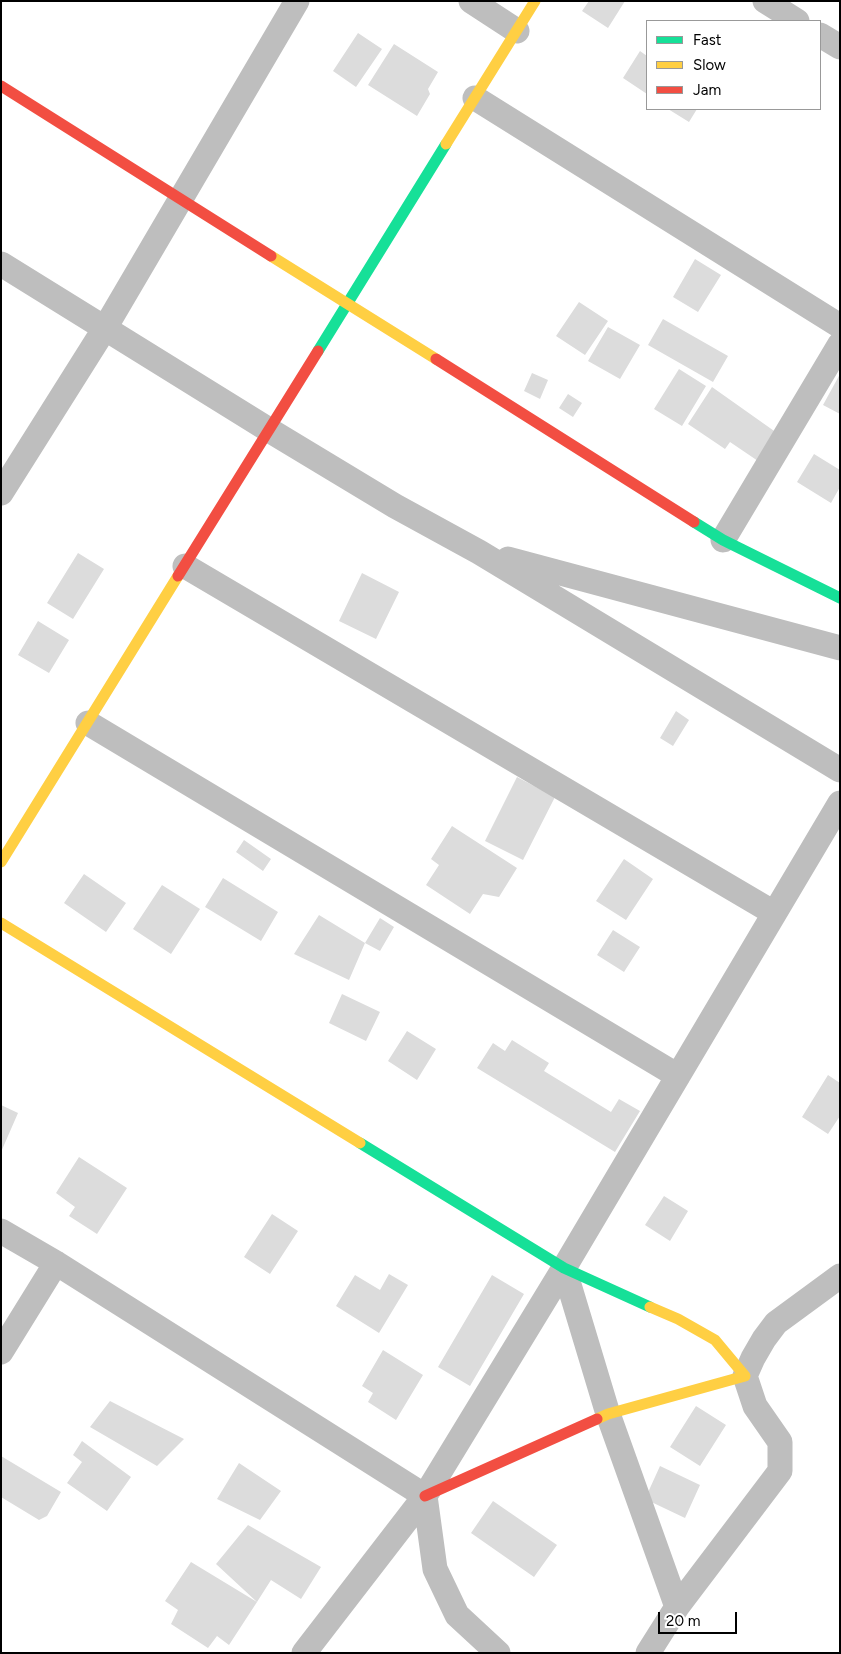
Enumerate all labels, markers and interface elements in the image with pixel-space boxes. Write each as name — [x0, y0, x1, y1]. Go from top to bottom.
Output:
legend — [646, 20, 821, 110]
text: Fast — [693, 31, 721, 49]
text: Slow — [693, 56, 726, 74]
text: Jam — [693, 81, 721, 99]
scale bar — [661, 1602, 740, 1634]
text: 20 m — [666, 1612, 700, 1630]

